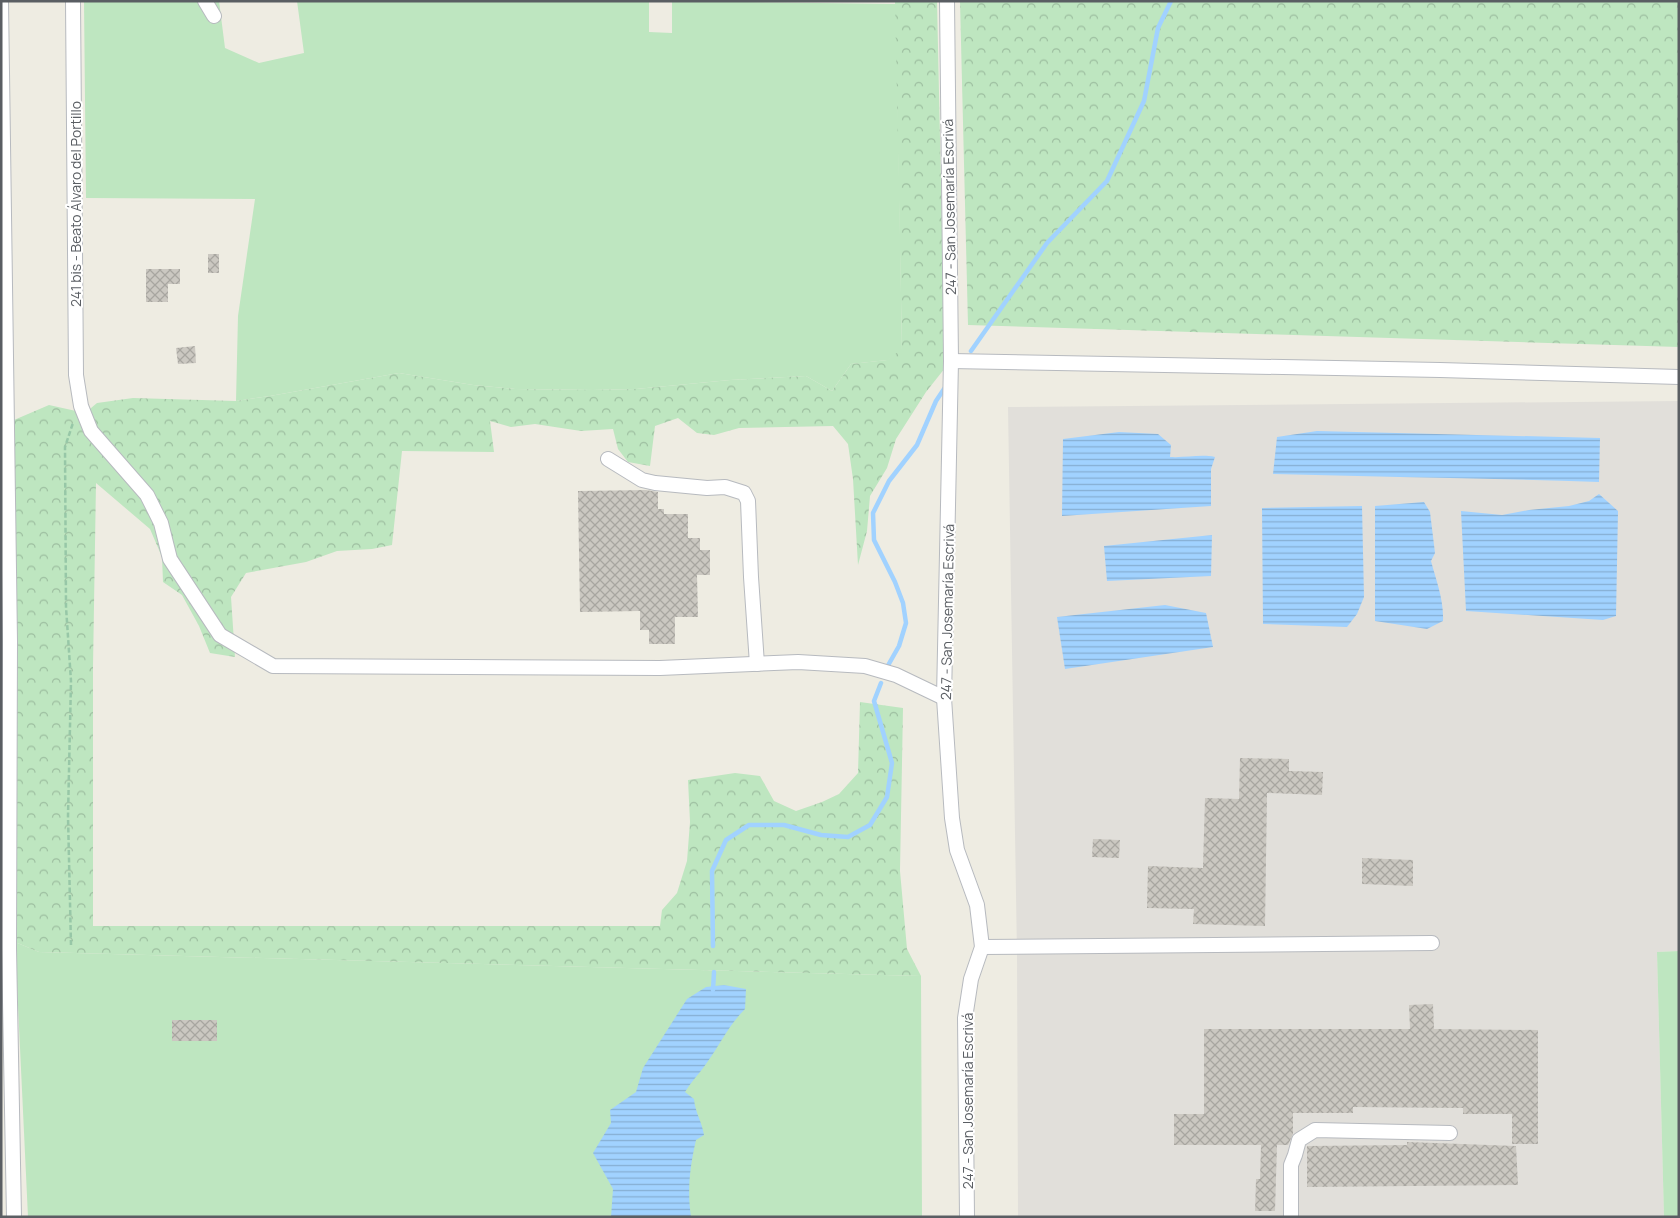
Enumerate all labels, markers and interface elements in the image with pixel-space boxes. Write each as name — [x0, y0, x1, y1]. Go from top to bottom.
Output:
street label: 241 bis - Beato Álvaro del Portillo — [66, 101, 85, 307]
street label: 247 - San Josemaría Escrivá — [938, 119, 960, 295]
street label: 247 - San Josemaría Escrivá — [936, 524, 958, 700]
street label: 247 - San Josemaría Escrivá — [958, 1013, 977, 1189]

